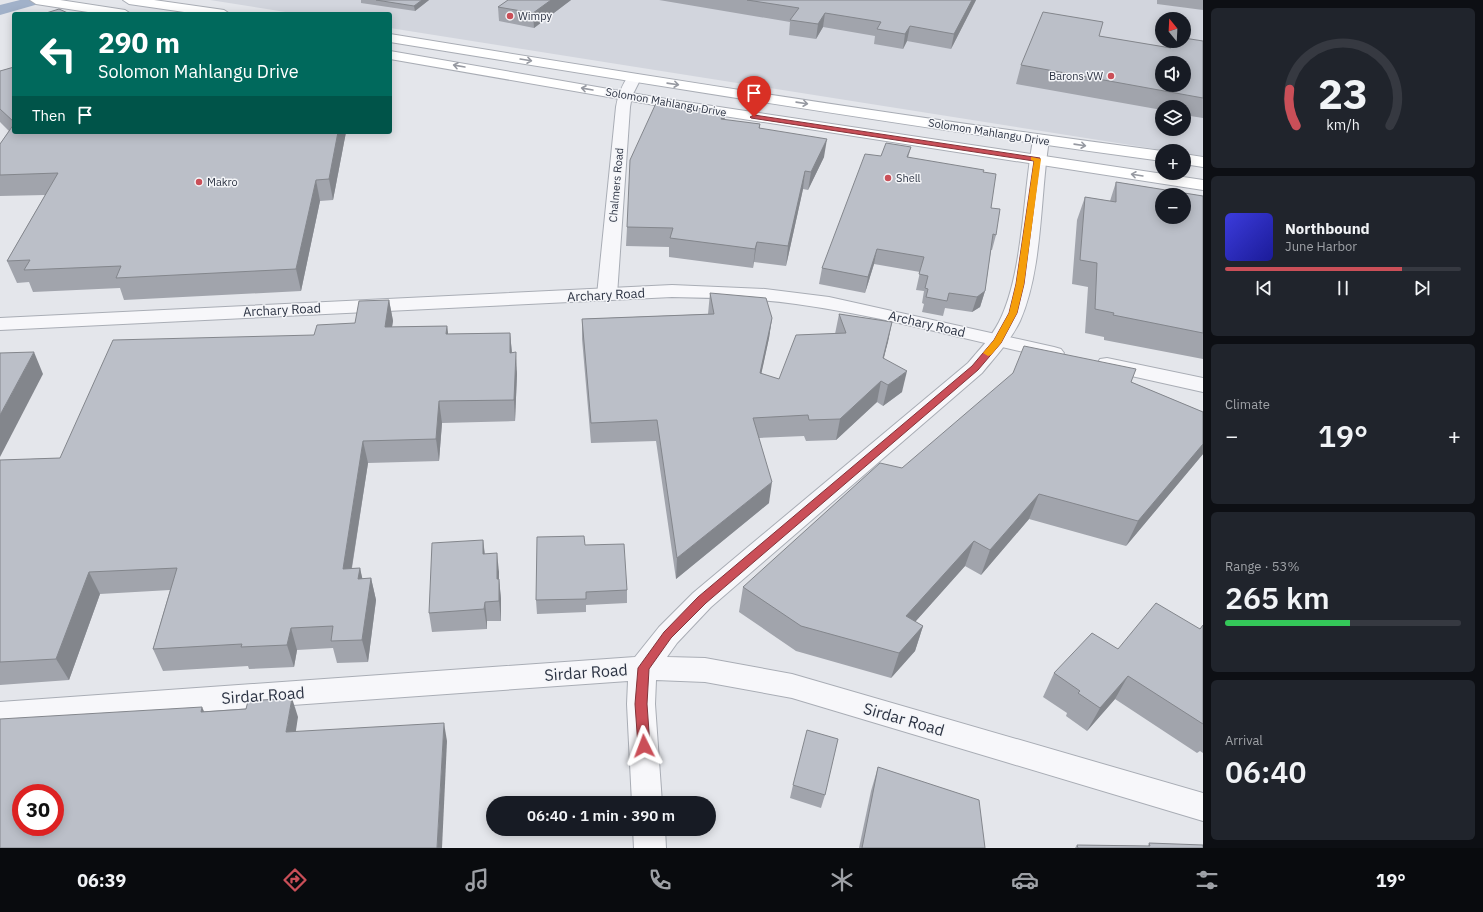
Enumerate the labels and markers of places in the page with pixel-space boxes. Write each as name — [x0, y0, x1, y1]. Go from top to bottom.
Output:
place label: Wimpy — [518, 9, 552, 23]
marker: Wimpy — [505, 11, 515, 21]
place label: Barons VW — [1049, 69, 1103, 83]
marker: Barons VW — [1106, 71, 1116, 81]
pin — [737, 76, 771, 117]
place label: Shell — [896, 171, 921, 185]
marker: Shell — [883, 173, 893, 183]
place label: Makro — [207, 175, 238, 189]
marker: Makro — [194, 177, 204, 187]

